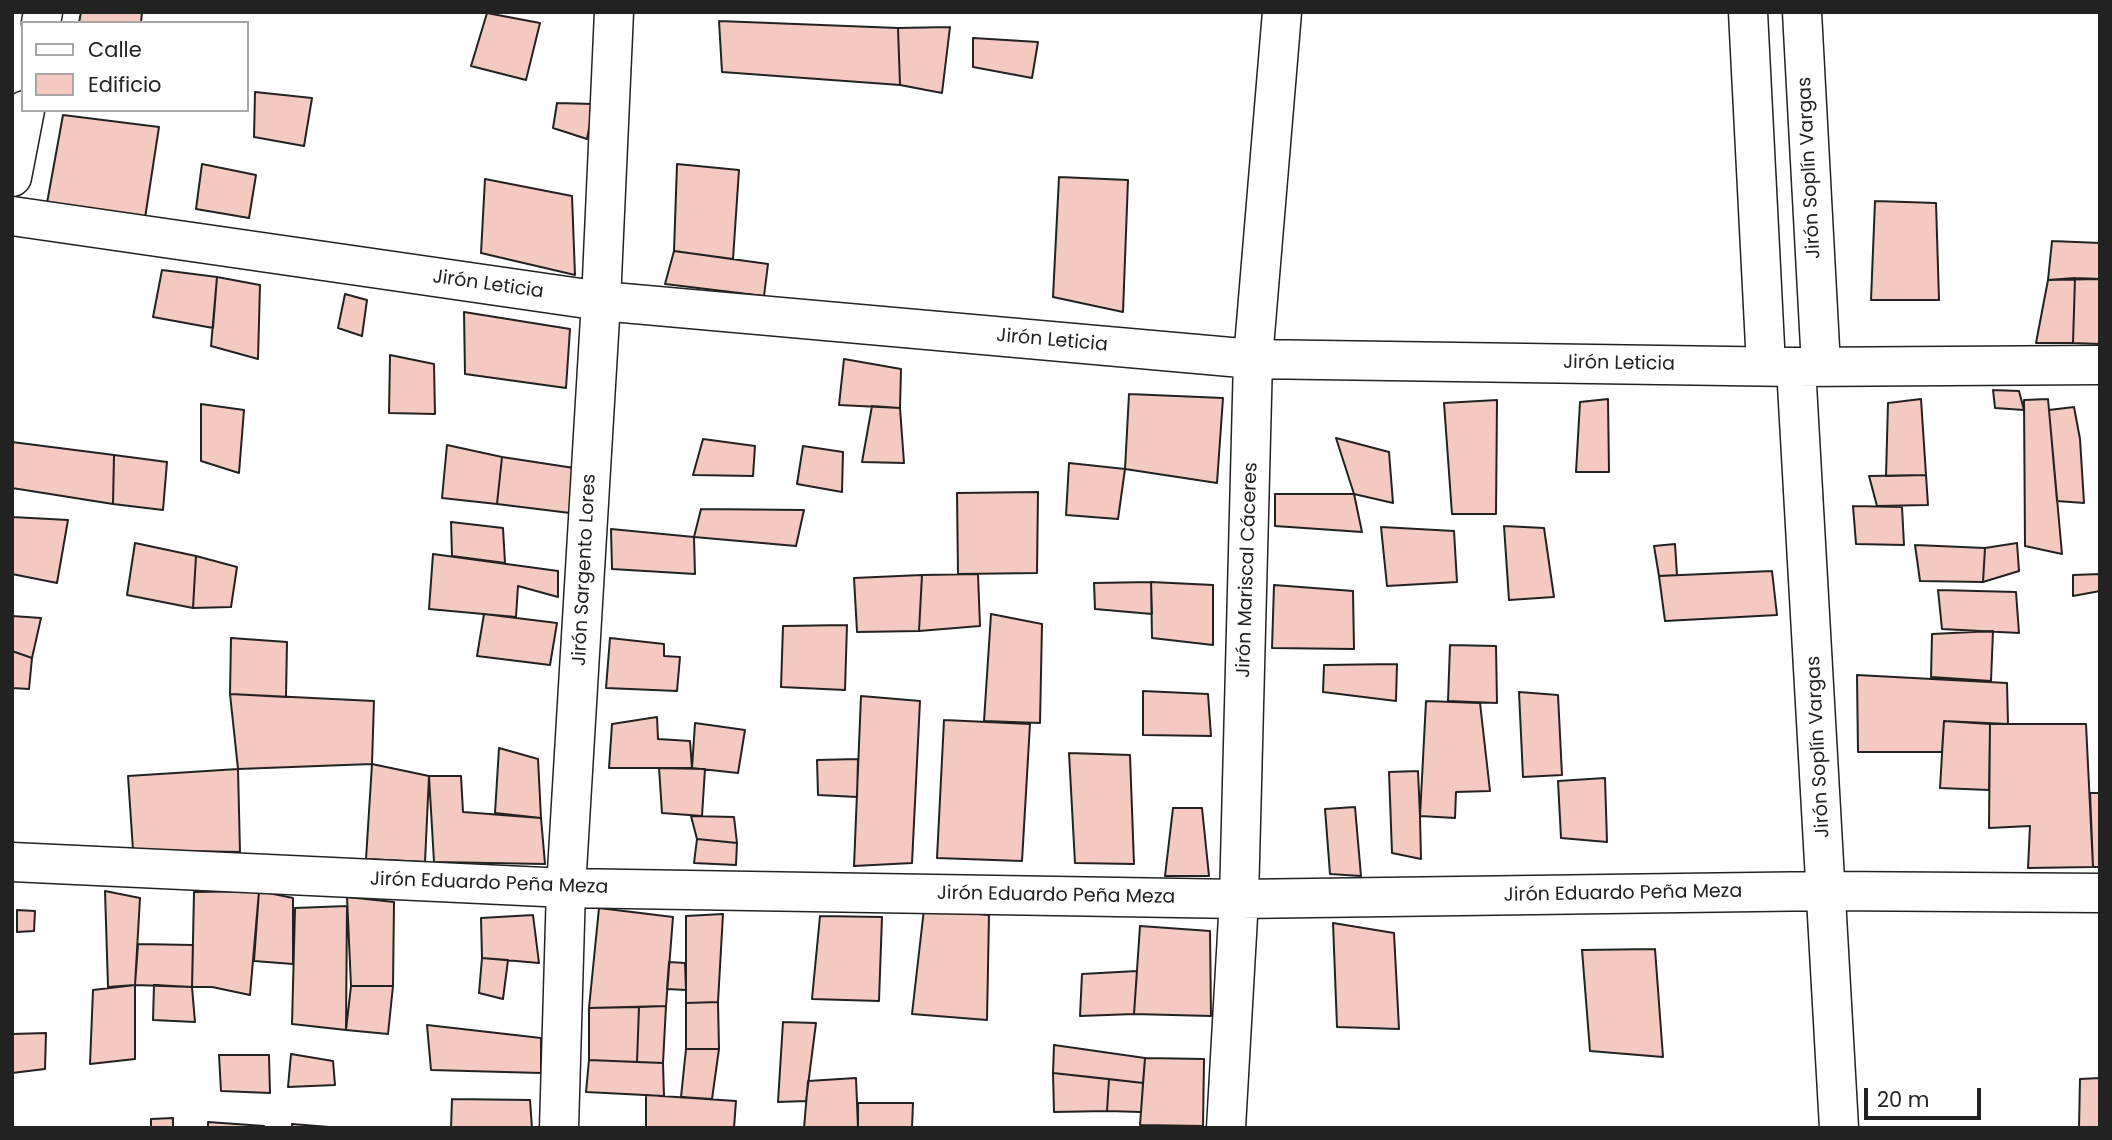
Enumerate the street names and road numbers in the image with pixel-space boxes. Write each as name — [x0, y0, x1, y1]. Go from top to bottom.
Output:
street label: Jirón Soplín Vargas — [1794, 76, 1826, 260]
street label: Jirón Leticia — [431, 266, 545, 304]
street label: Jirón Leticia — [995, 325, 1109, 357]
street label: Jirón Leticia — [1563, 352, 1675, 376]
street label: Jirón Mariscal Cáceres — [1233, 462, 1263, 678]
street label: Jirón Sargento Lores — [569, 473, 601, 667]
street label: Jirón Soplín Vargas — [1803, 655, 1835, 839]
street label: Jirón Eduardo Peña Meza — [369, 868, 609, 900]
street label: Jirón Eduardo Peña Meza — [1504, 881, 1742, 907]
street label: Jirón Eduardo Peña Meza — [937, 883, 1175, 909]

